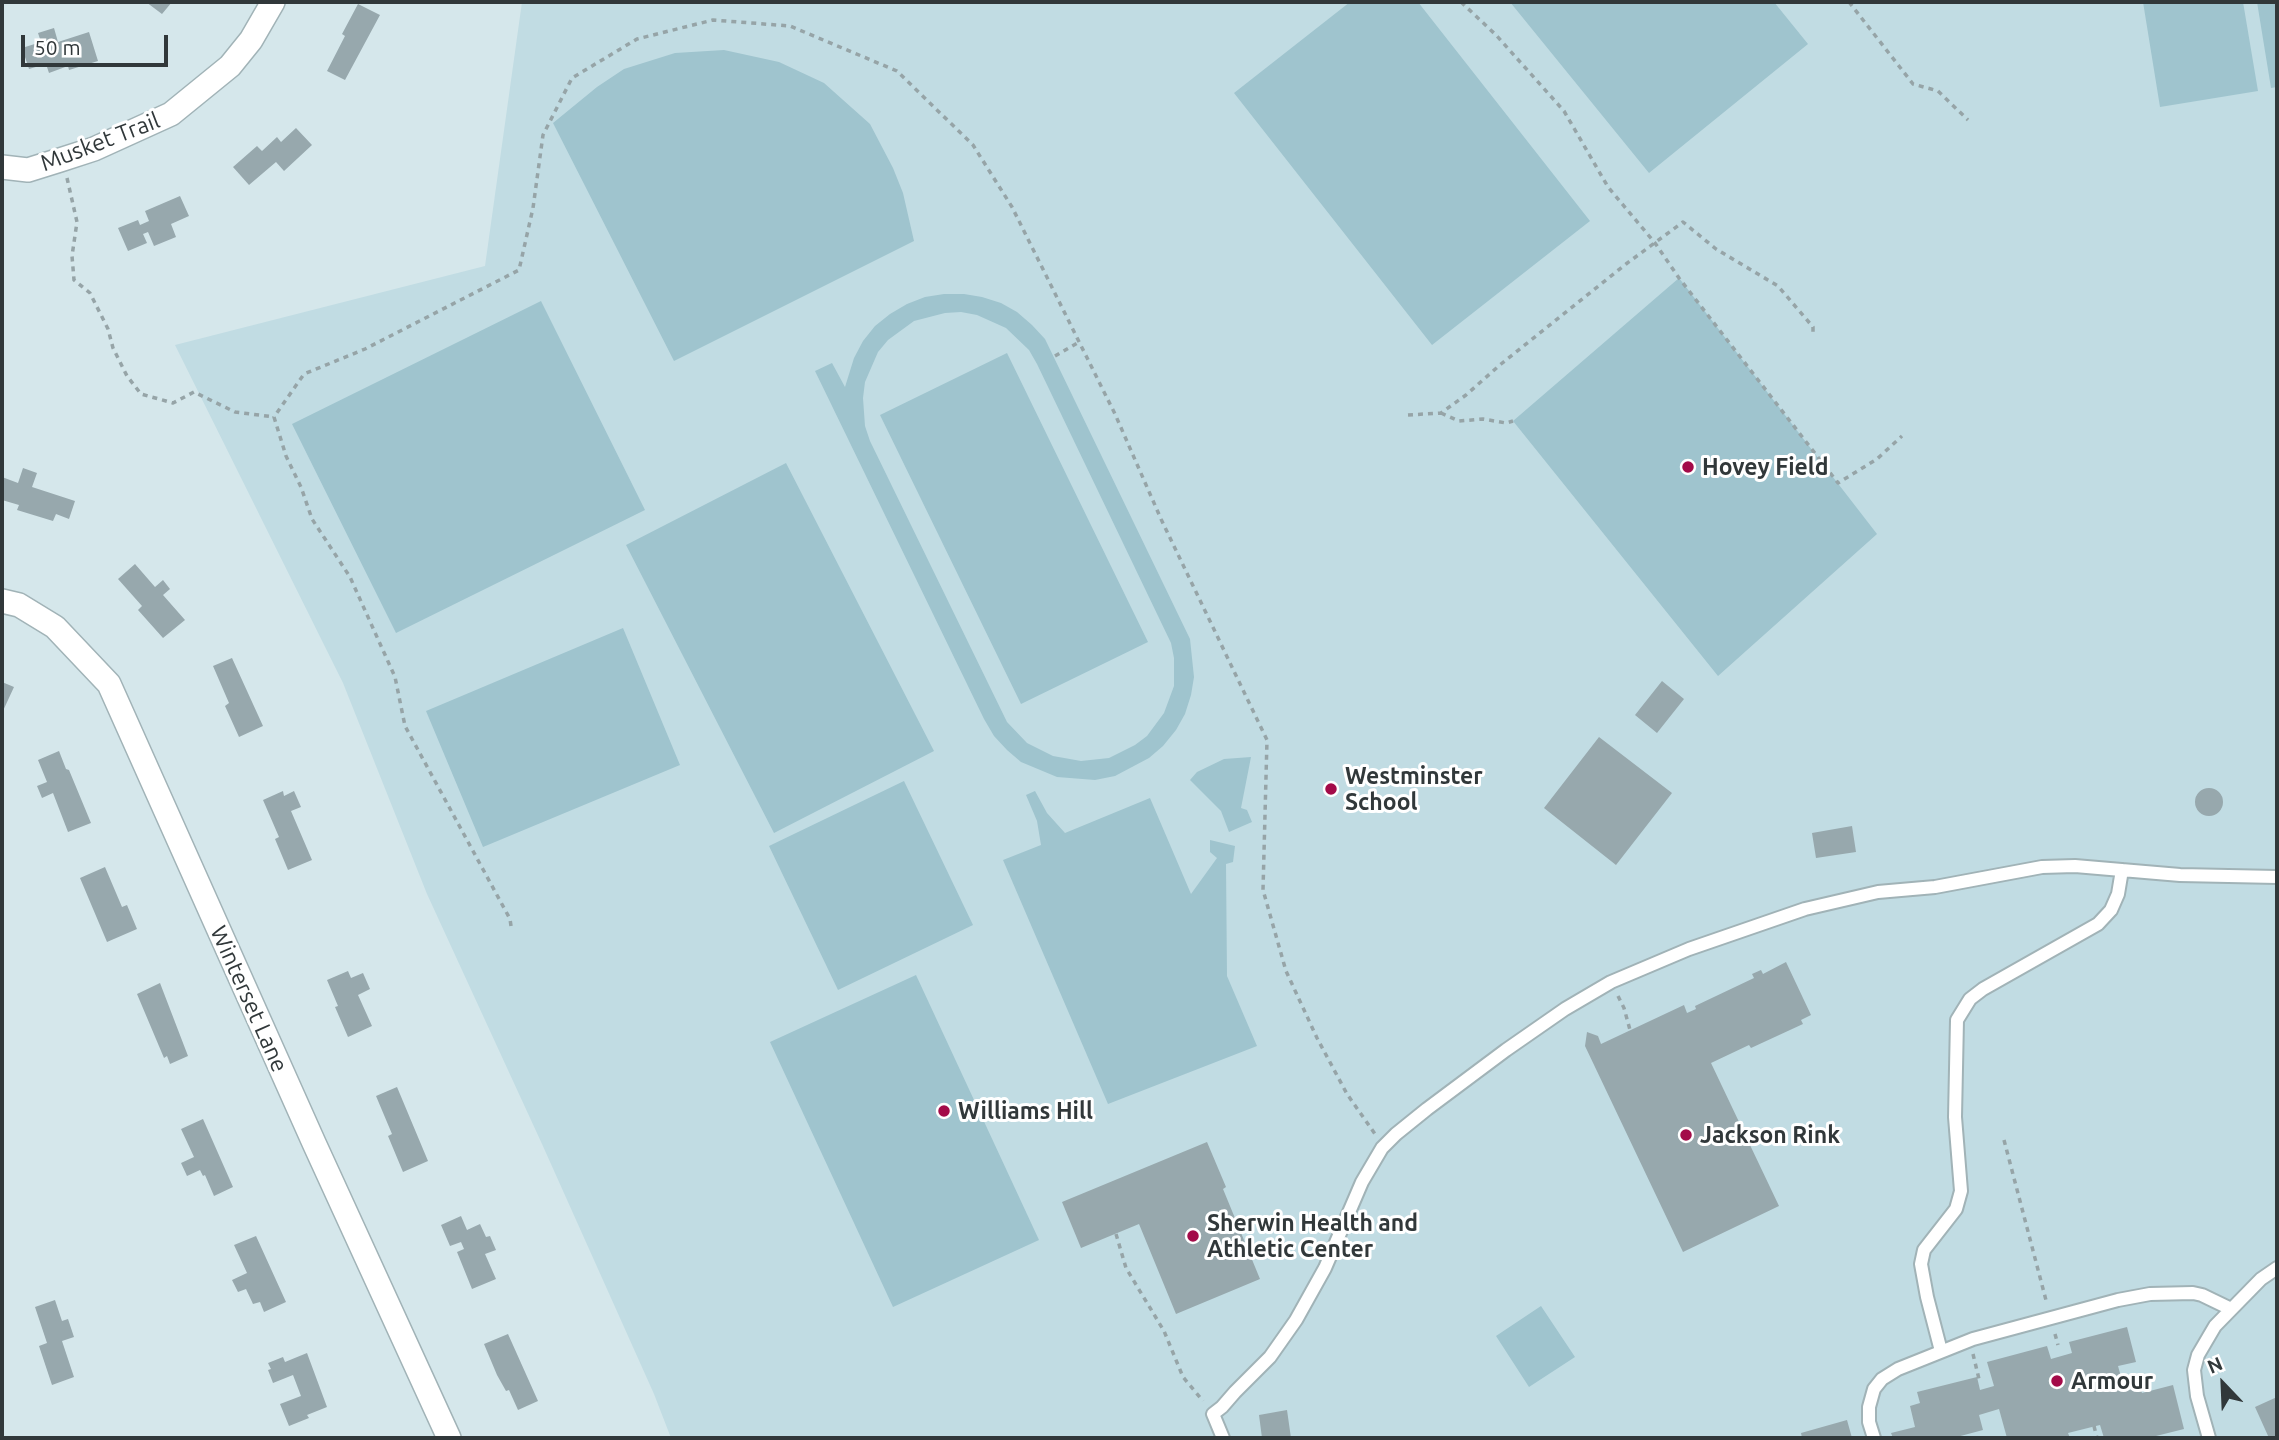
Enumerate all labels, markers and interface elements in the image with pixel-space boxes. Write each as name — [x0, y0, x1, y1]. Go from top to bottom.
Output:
scale bar — [24, 21, 172, 65]
text: 50 m — [34, 35, 81, 59]
street label: Musket Trail — [36, 107, 164, 177]
place label: Hovey Field — [1702, 453, 1829, 481]
marker: Hovey Field — [1680, 459, 1696, 475]
place label: Westminster School — [1345, 762, 1483, 816]
marker: Westminster School — [1323, 781, 1339, 797]
street label: Winterset Lane — [204, 922, 294, 1076]
place label: Williams Hill — [958, 1097, 1093, 1125]
marker: Williams Hill — [936, 1103, 952, 1119]
place label: Jackson Rink — [1700, 1121, 1840, 1149]
marker: Jackson Rink — [1678, 1127, 1694, 1143]
place label: Sherwin Health and Athletic Center — [1207, 1209, 1418, 1263]
marker: Sherwin Health and Athletic Center — [1185, 1228, 1201, 1244]
north arrow — [2188, 1349, 2258, 1419]
text: N — [2204, 1352, 2226, 1378]
place label: Armour — [2071, 1367, 2153, 1395]
marker: Armour — [2049, 1373, 2065, 1389]

